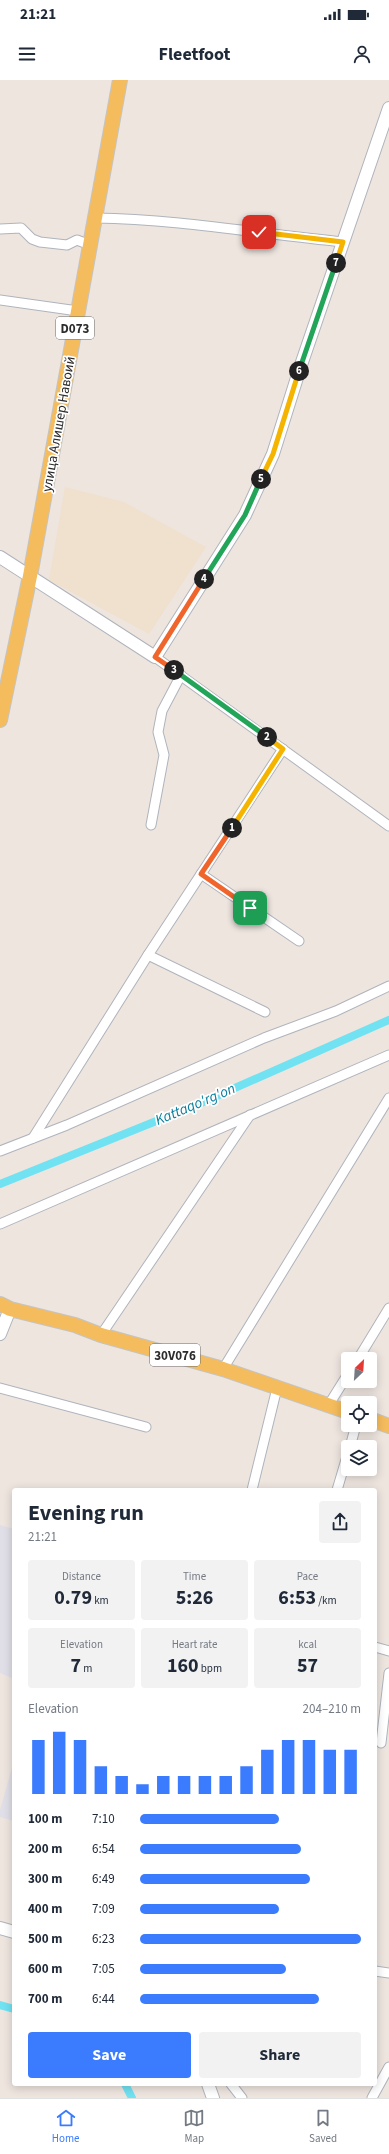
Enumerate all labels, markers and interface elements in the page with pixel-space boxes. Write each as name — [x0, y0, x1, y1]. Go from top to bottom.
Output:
text: 21:21 — [20, 4, 56, 25]
text: Fleetfoot — [158, 42, 231, 67]
icon: menu — [16, 43, 38, 65]
icon: person — [351, 43, 373, 65]
pin — [242, 215, 276, 249]
icon: check — [248, 221, 270, 243]
pin: 7 — [326, 253, 346, 273]
text: 7 — [333, 255, 339, 270]
road number: D073 — [56, 317, 94, 339]
street label: улица Алишер Навоий — [37, 355, 81, 494]
pin: 6 — [289, 361, 309, 381]
text: 6 — [296, 363, 302, 378]
pin: 5 — [251, 469, 271, 489]
text: 5 — [258, 471, 264, 486]
pin: 4 — [194, 569, 214, 589]
text: 4 — [201, 571, 207, 586]
pin: 3 — [164, 660, 184, 680]
text: 3 — [171, 662, 177, 677]
pin: 2 — [257, 727, 277, 747]
text: 2 — [264, 729, 270, 744]
pin: 1 — [222, 818, 242, 838]
text: 1 — [229, 820, 235, 835]
pin — [233, 891, 267, 925]
icon: arrive — [239, 897, 261, 919]
water label: Kattaqo'rg'on — [152, 1078, 239, 1131]
road number: 30V076 — [150, 1344, 200, 1366]
north arrow — [341, 1352, 377, 1388]
map controls — [341, 1352, 377, 1476]
button: locate — [341, 1396, 377, 1432]
button: layers — [341, 1440, 377, 1476]
text: Evening run — [28, 1497, 144, 1529]
button: share — [319, 1501, 361, 1543]
text: 21:21 — [28, 1528, 57, 1546]
text: Distance — [62, 1569, 101, 1584]
text: Time — [183, 1569, 206, 1584]
text: Pace — [297, 1569, 318, 1584]
text: 0.79 — [54, 1584, 92, 1612]
text: 5:26 — [176, 1584, 213, 1612]
text: 6:53 — [278, 1584, 316, 1612]
text: km — [92, 1593, 109, 1608]
text: /km — [316, 1593, 337, 1608]
text: Elevation — [60, 1637, 103, 1652]
text: Heart rate — [172, 1637, 217, 1652]
text: kcal — [298, 1637, 317, 1652]
text: 7 — [71, 1652, 81, 1680]
text: 160 — [167, 1652, 199, 1680]
text: 57 — [297, 1652, 318, 1680]
text: m — [81, 1661, 92, 1676]
text: bpm — [199, 1661, 222, 1676]
text: Elevation — [28, 1700, 79, 1718]
text: 204–210 m — [303, 1700, 361, 1718]
text: 100 m — [28, 1810, 62, 1828]
text: 7:10 — [92, 1810, 115, 1828]
text: 200 m — [28, 1840, 62, 1858]
text: 6:54 — [92, 1840, 115, 1858]
text: 300 m — [28, 1870, 62, 1888]
text: 6:49 — [92, 1870, 115, 1888]
text: 400 m — [28, 1900, 62, 1918]
text: 7:09 — [92, 1900, 115, 1918]
text: 500 m — [28, 1930, 62, 1948]
text: 6:23 — [92, 1930, 115, 1948]
text: 600 m — [28, 1960, 62, 1978]
text: 7:05 — [92, 1960, 115, 1978]
text: 700 m — [28, 1990, 62, 2008]
text: 6:44 — [92, 1990, 115, 2008]
button: Save — [28, 2032, 191, 2078]
button: Share — [199, 2032, 361, 2078]
tab: Home — [52, 2107, 80, 2146]
tab: Map — [183, 2107, 205, 2146]
tab: Saved — [309, 2107, 337, 2146]

